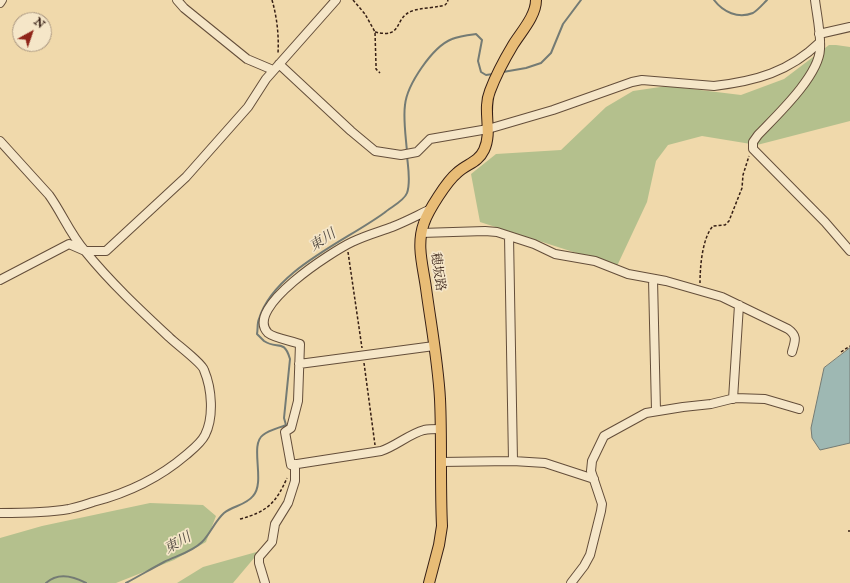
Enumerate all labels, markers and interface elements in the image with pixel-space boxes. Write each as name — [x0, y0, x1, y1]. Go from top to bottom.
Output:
north arrow — [12, 12, 52, 52]
text: N — [31, 15, 47, 31]
water label: 東川 — [307, 226, 339, 256]
street label: 穂坂路 — [427, 252, 447, 292]
water label: 東川 — [162, 530, 194, 558]

